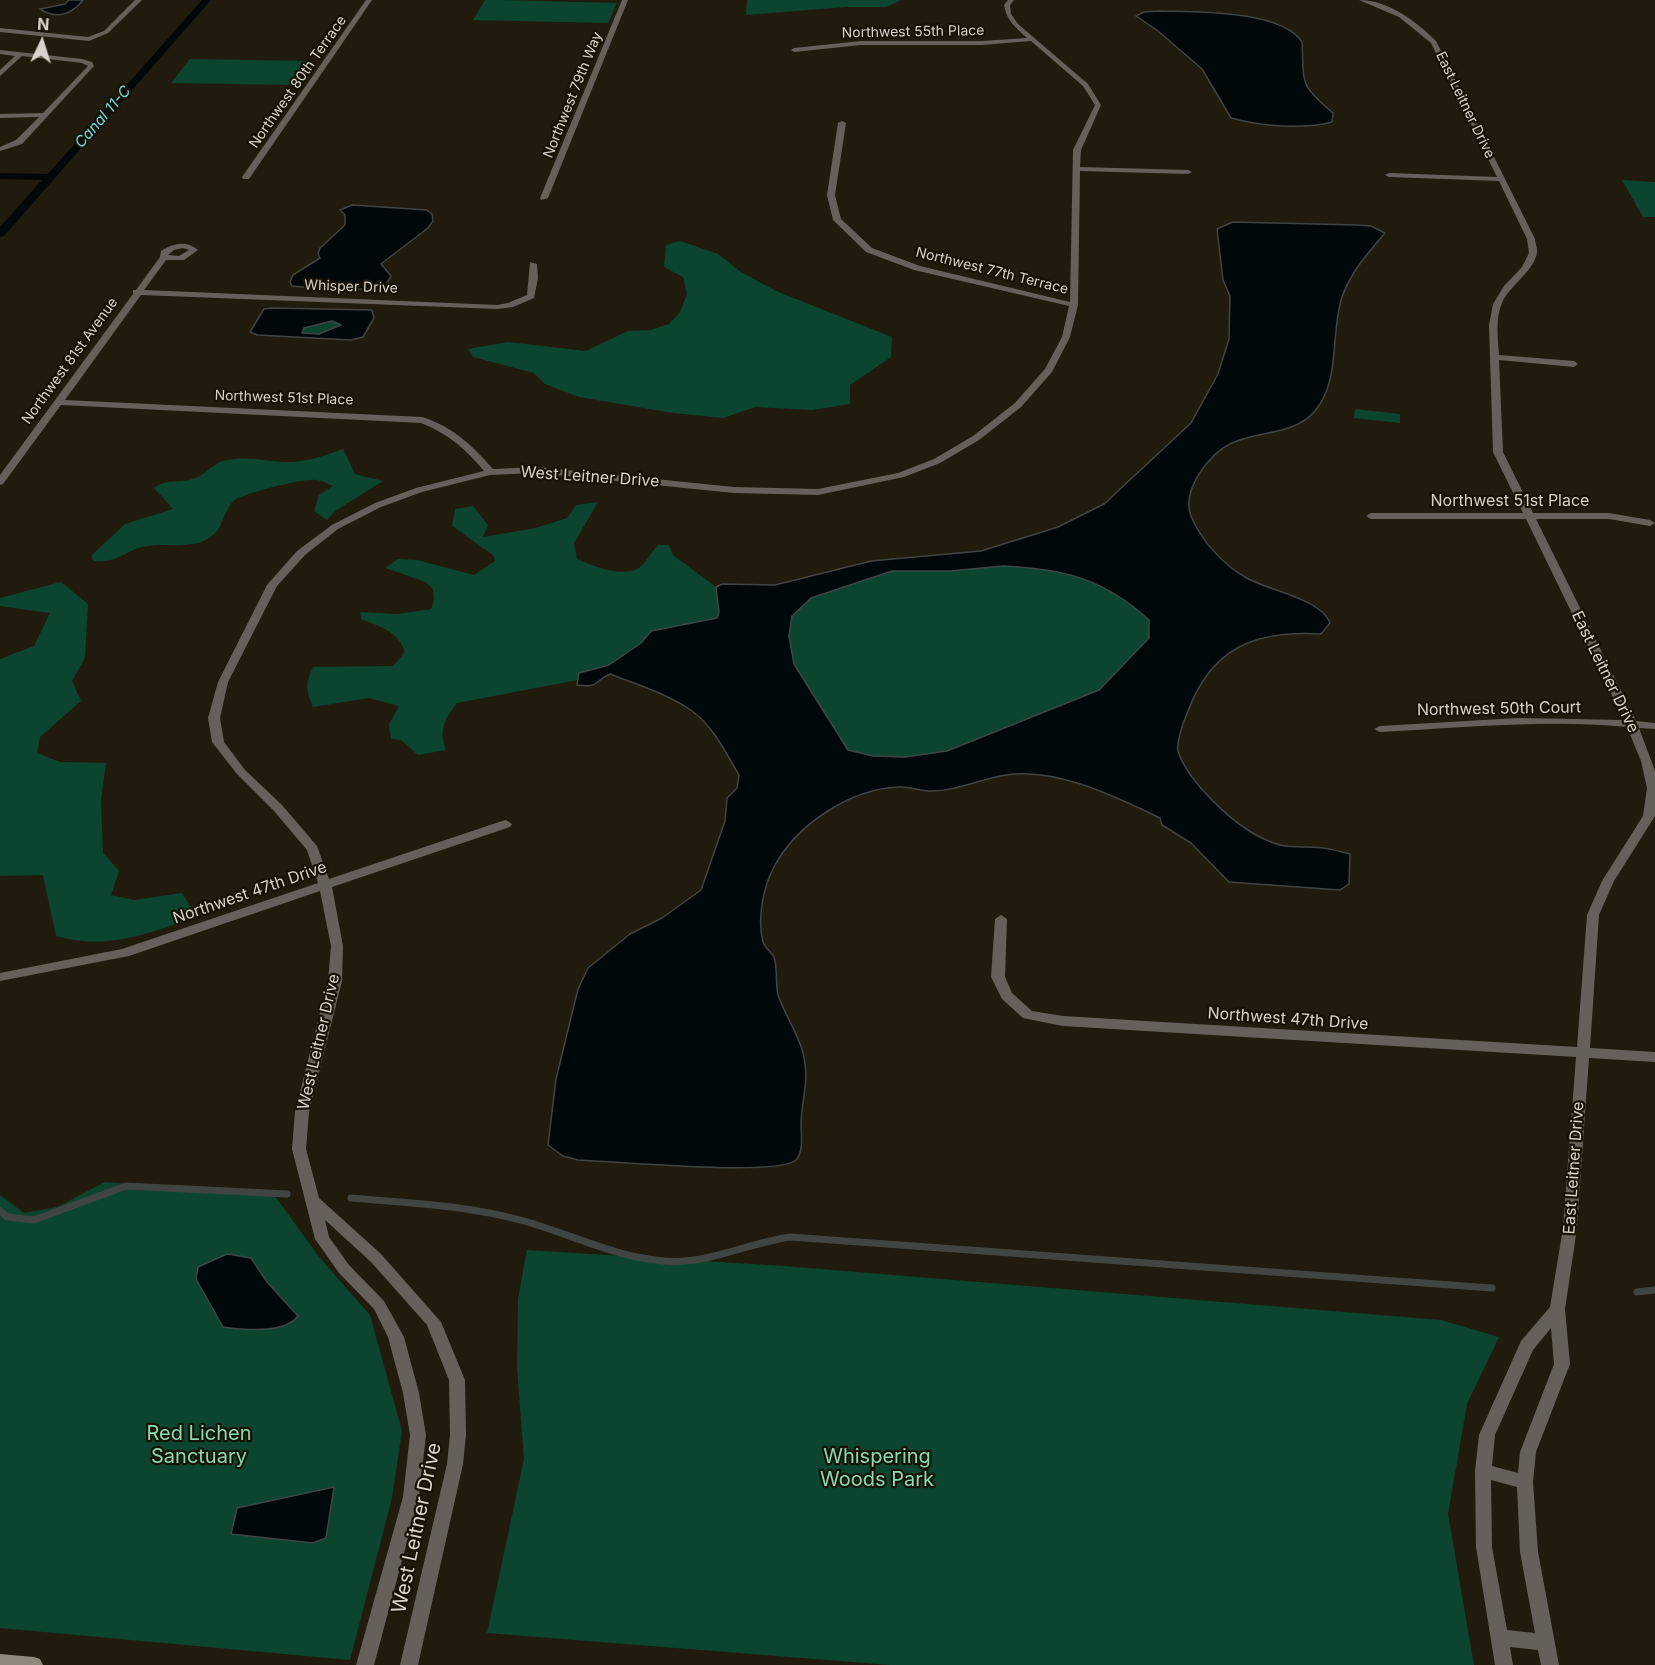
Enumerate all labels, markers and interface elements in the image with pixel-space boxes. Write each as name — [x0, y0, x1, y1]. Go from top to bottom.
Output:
north arrow — [12, 12, 72, 72]
street label: Northwest 80th Terrace — [246, 12, 350, 152]
text: N — [36, 14, 50, 34]
street label: Northwest 55th Place — [841, 22, 985, 42]
street label: Northwest 79th Way — [540, 29, 606, 161]
street label: East Leitner Drive — [1432, 49, 1498, 161]
water label: Canal 11-C — [71, 82, 135, 152]
street label: Northwest 77th Terrace — [914, 244, 1070, 298]
street label: Whisper Drive — [304, 277, 398, 297]
street label: Northwest 81st Avenue — [19, 295, 121, 427]
street label: Northwest 51st Place — [214, 387, 354, 409]
street label: West Leitner Drive — [520, 463, 660, 491]
street label: Northwest 51st Place — [1431, 491, 1589, 511]
street label: East Leitner Drive — [1567, 608, 1643, 736]
street label: Northwest 50th Court — [1417, 698, 1581, 720]
street label: Northwest 47th Drive — [171, 858, 329, 928]
street label: West Leitner Drive — [294, 972, 344, 1112]
street label: Northwest 47th Drive — [1207, 1004, 1369, 1034]
street label: East Leitner Drive — [1560, 1101, 1588, 1235]
park label: Red Lichen Sanctuary — [147, 1422, 251, 1469]
street label: West Leitner Drive — [387, 1441, 447, 1615]
park label: Whispering Woods Park — [820, 1445, 934, 1492]

